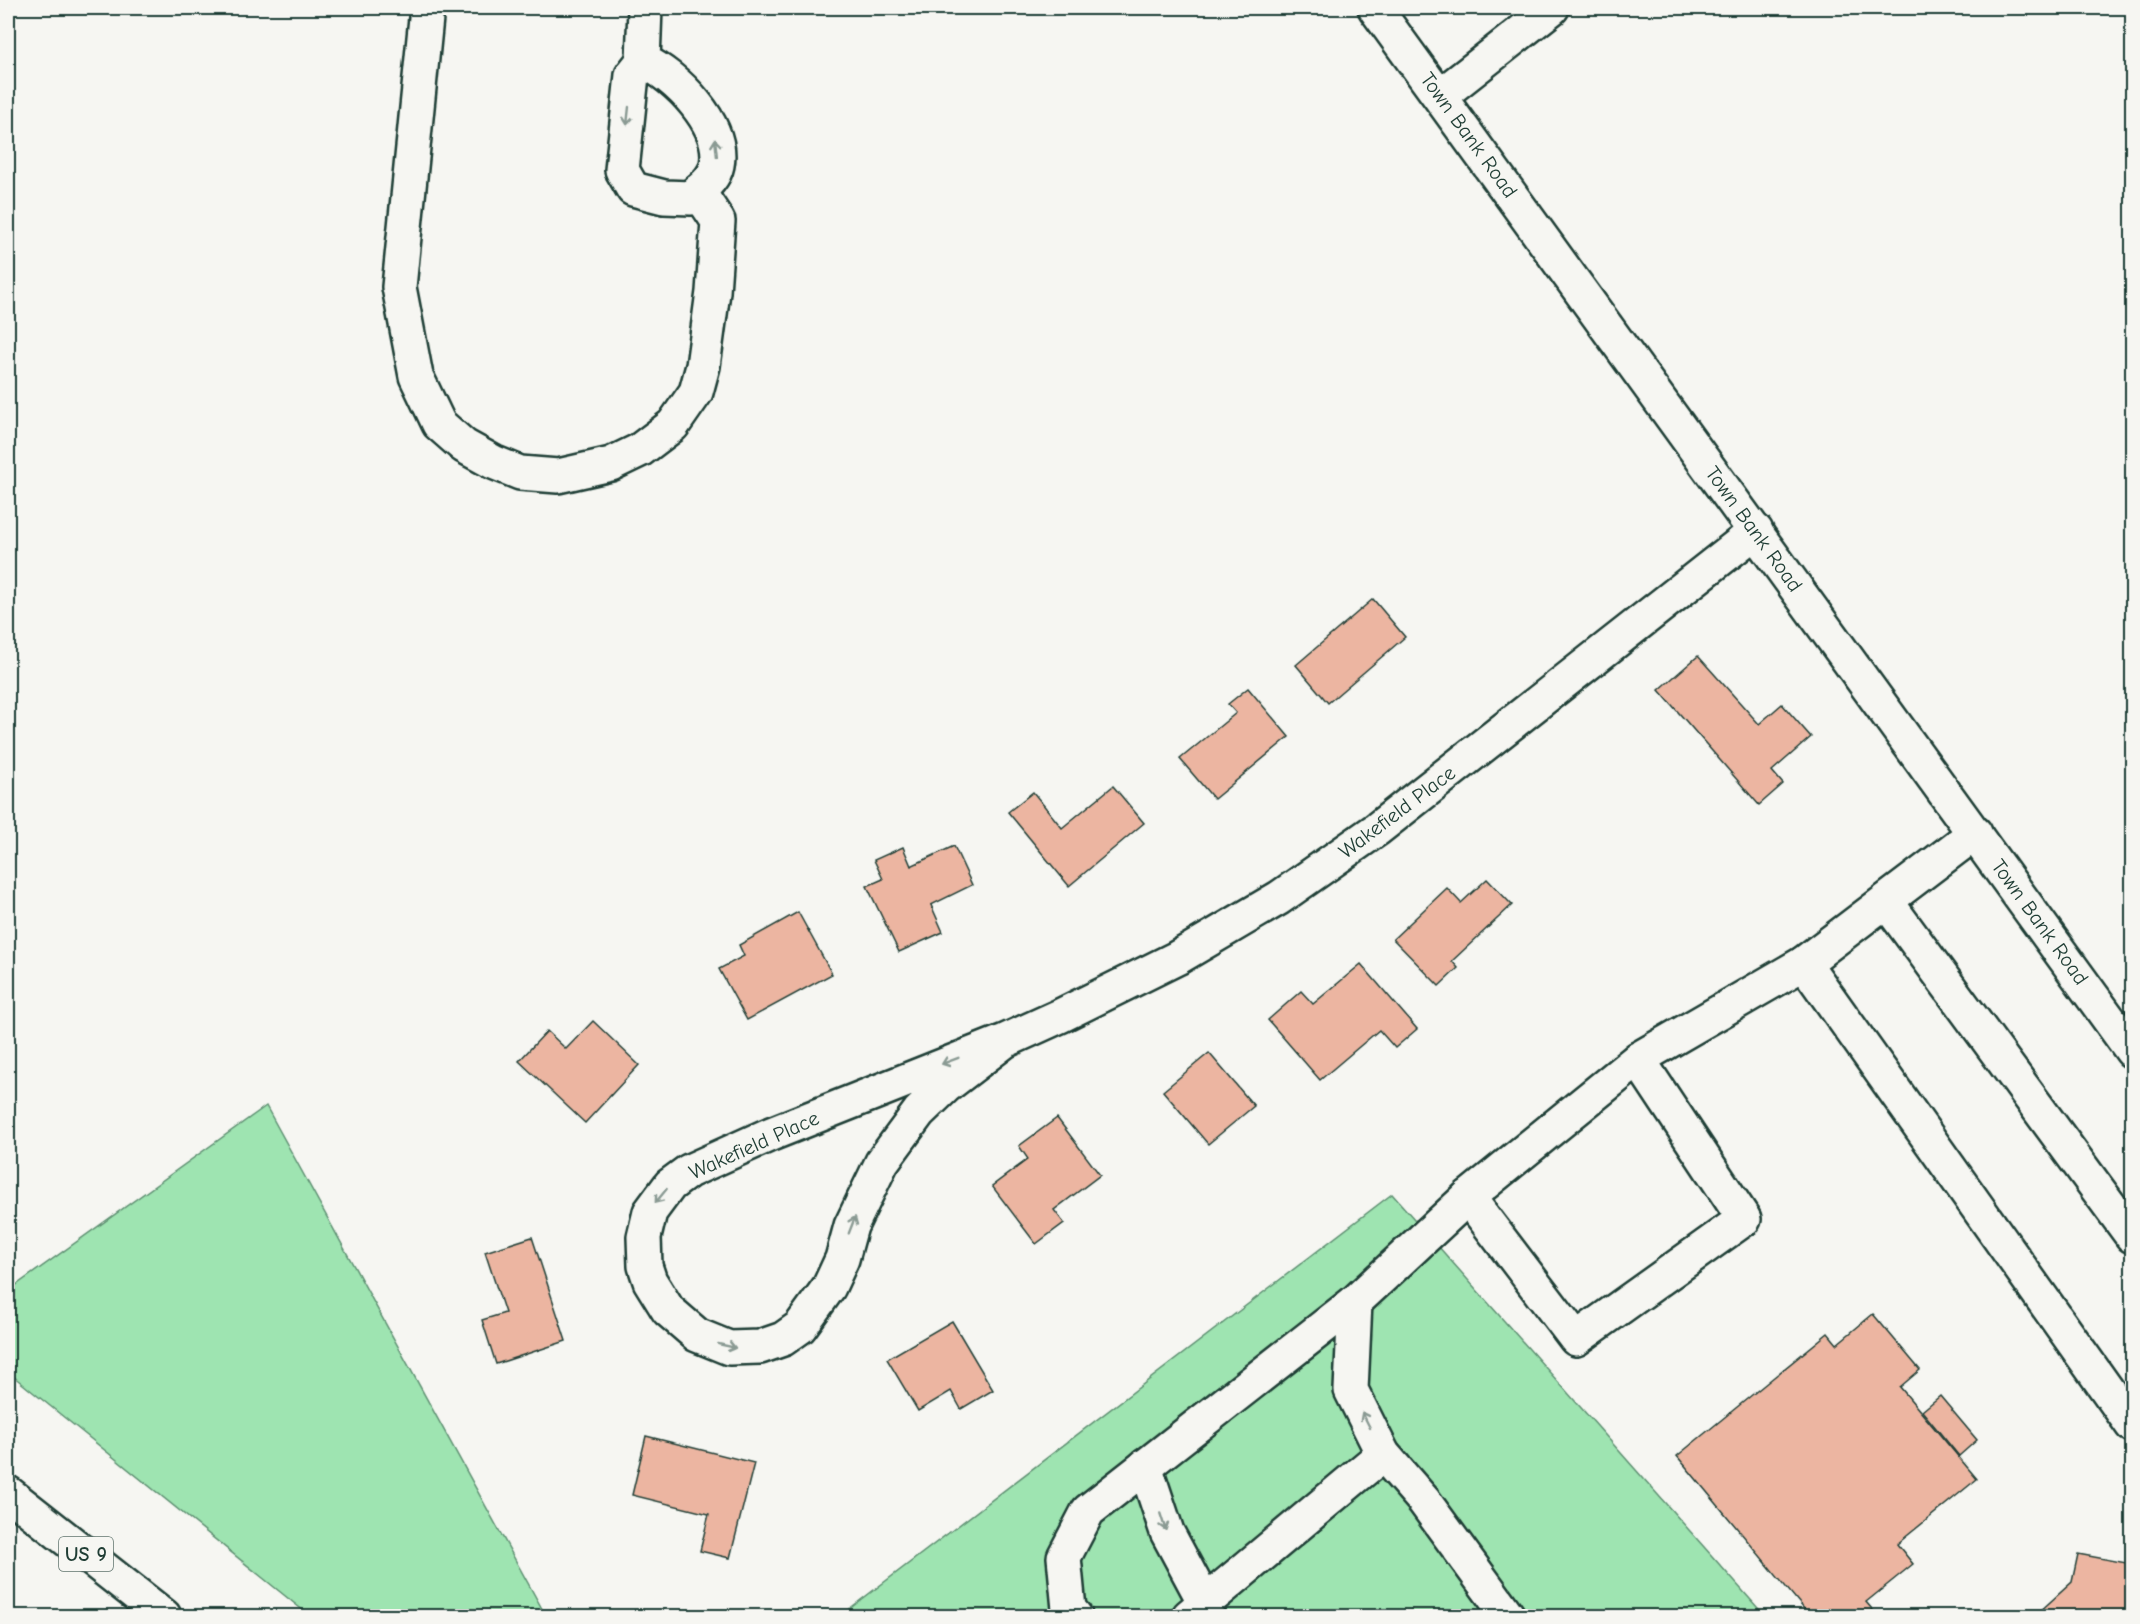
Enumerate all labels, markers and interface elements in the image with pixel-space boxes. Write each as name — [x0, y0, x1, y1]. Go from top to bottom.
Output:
street label: Town Bank Road — [1415, 68, 1523, 202]
one-way arrow — [622, 105, 633, 125]
one-way arrow — [710, 139, 721, 159]
street label: Town Bank Road — [1700, 462, 1808, 596]
street label: Wakefield Place — [1334, 760, 1460, 864]
street label: Town Bank Road — [1986, 855, 2094, 989]
one-way arrow — [941, 1056, 960, 1067]
street label: Wakefield Place — [685, 1106, 823, 1184]
one-way arrow — [655, 1188, 668, 1204]
one-way arrow — [847, 1216, 858, 1234]
one-way arrow — [717, 1341, 736, 1352]
one-way arrow — [1360, 1411, 1372, 1429]
one-way arrow — [1159, 1512, 1170, 1531]
road number: US 9 — [59, 1537, 113, 1571]

